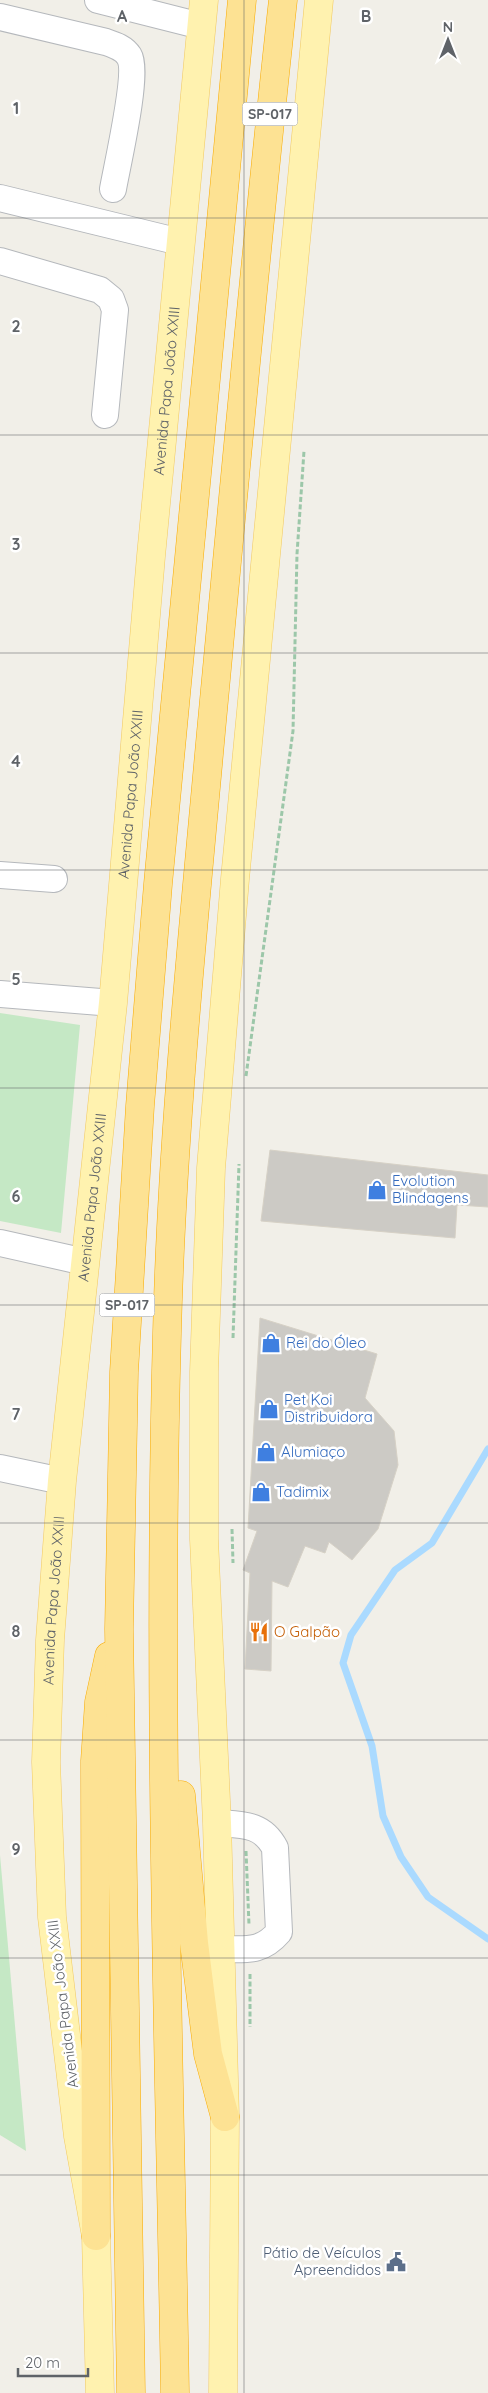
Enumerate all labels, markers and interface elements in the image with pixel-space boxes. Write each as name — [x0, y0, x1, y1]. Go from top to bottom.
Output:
text: A — [117, 6, 128, 26]
text: B — [361, 6, 371, 26]
north arrow — [423, 15, 473, 65]
text: N — [443, 18, 453, 36]
text: 1 — [13, 98, 19, 118]
road number: SP-017 — [242, 102, 298, 126]
street label: Avenida Papa João XXIII — [149, 306, 184, 476]
text: 2 — [11, 316, 21, 336]
text: 3 — [12, 534, 20, 554]
street label: Avenida Papa João XXIII — [114, 709, 147, 880]
text: 4 — [11, 751, 21, 771]
text: 5 — [11, 969, 21, 989]
street label: Avenida Papa João XXIII — [73, 1112, 110, 1283]
place label: Evolution Blindagens — [392, 1171, 468, 1207]
shop icon: Evolution Blindagens — [366, 1179, 388, 1201]
text: 6 — [12, 1186, 21, 1206]
road number: SP-017 — [100, 1294, 154, 1316]
shop icon: Rei do Óleo — [260, 1332, 282, 1354]
place label: Rei do Óleo — [286, 1333, 366, 1352]
place label: Pet Koi Distribuidora — [284, 1390, 373, 1426]
shop icon: Pet Koi Distribuidora — [258, 1398, 280, 1420]
text: 7 — [12, 1404, 21, 1424]
shop icon: Alumiaço — [255, 1441, 277, 1463]
place label: Alumiaço — [281, 1442, 345, 1461]
shop icon: Tadimix — [250, 1481, 272, 1503]
place label: Tadimix — [276, 1482, 329, 1501]
street label: Avenida Papa João XXIII — [39, 1515, 68, 1685]
text: 8 — [12, 1621, 21, 1641]
restaurant icon: O Galpão — [248, 1621, 270, 1643]
place label: O Galpão — [274, 1622, 340, 1641]
text: 9 — [11, 1839, 21, 1859]
street label: Avenida Papa João XXIII — [43, 1919, 82, 2089]
place label: Pátio de Veículos Apreendidos — [263, 2243, 381, 2279]
public building icon: Pátio de Veículos Apreendidos — [385, 2251, 407, 2273]
scale bar — [18, 2346, 88, 2378]
text: 20 m — [25, 2353, 60, 2372]

